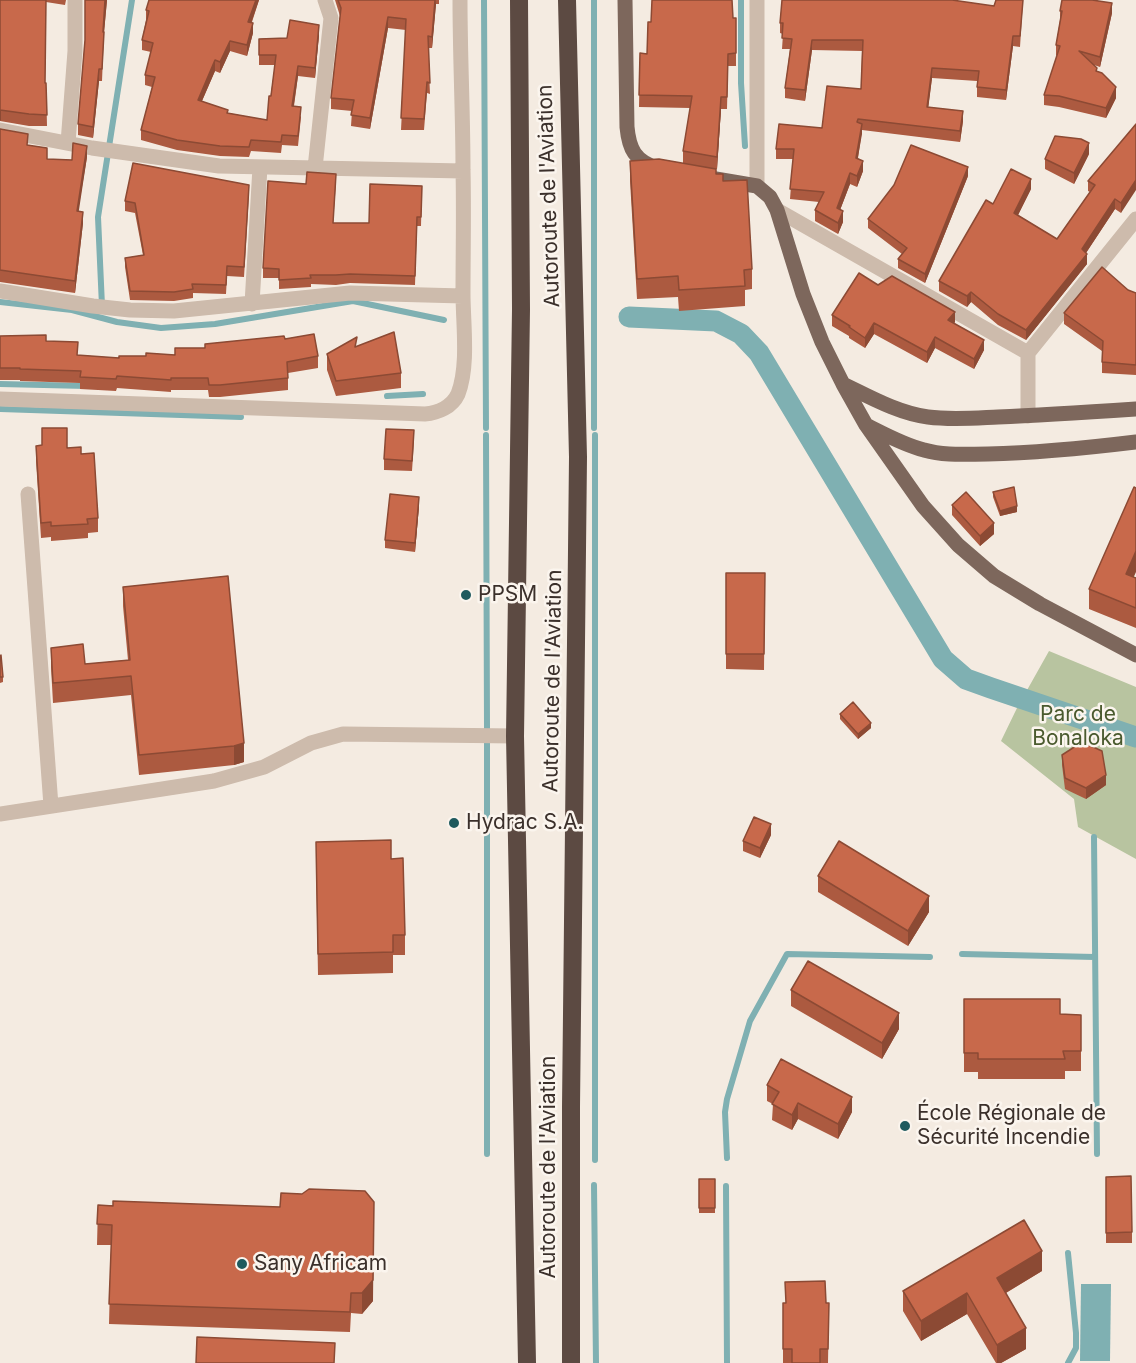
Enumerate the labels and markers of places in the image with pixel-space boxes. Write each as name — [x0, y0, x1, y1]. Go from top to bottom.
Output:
place label: PPSM — [478, 582, 537, 608]
marker: PPSM — [459, 588, 473, 602]
place label: Hydrac S.A. — [466, 810, 584, 836]
marker: Hydrac S.A. — [447, 816, 461, 830]
place label: École Régionale de Sécurité Incendie — [917, 1101, 1106, 1151]
marker: École Régionale de Sécurité Incendie — [898, 1119, 912, 1133]
place label: Sany Africam — [254, 1251, 387, 1277]
marker: Sany Africam — [235, 1257, 249, 1271]

